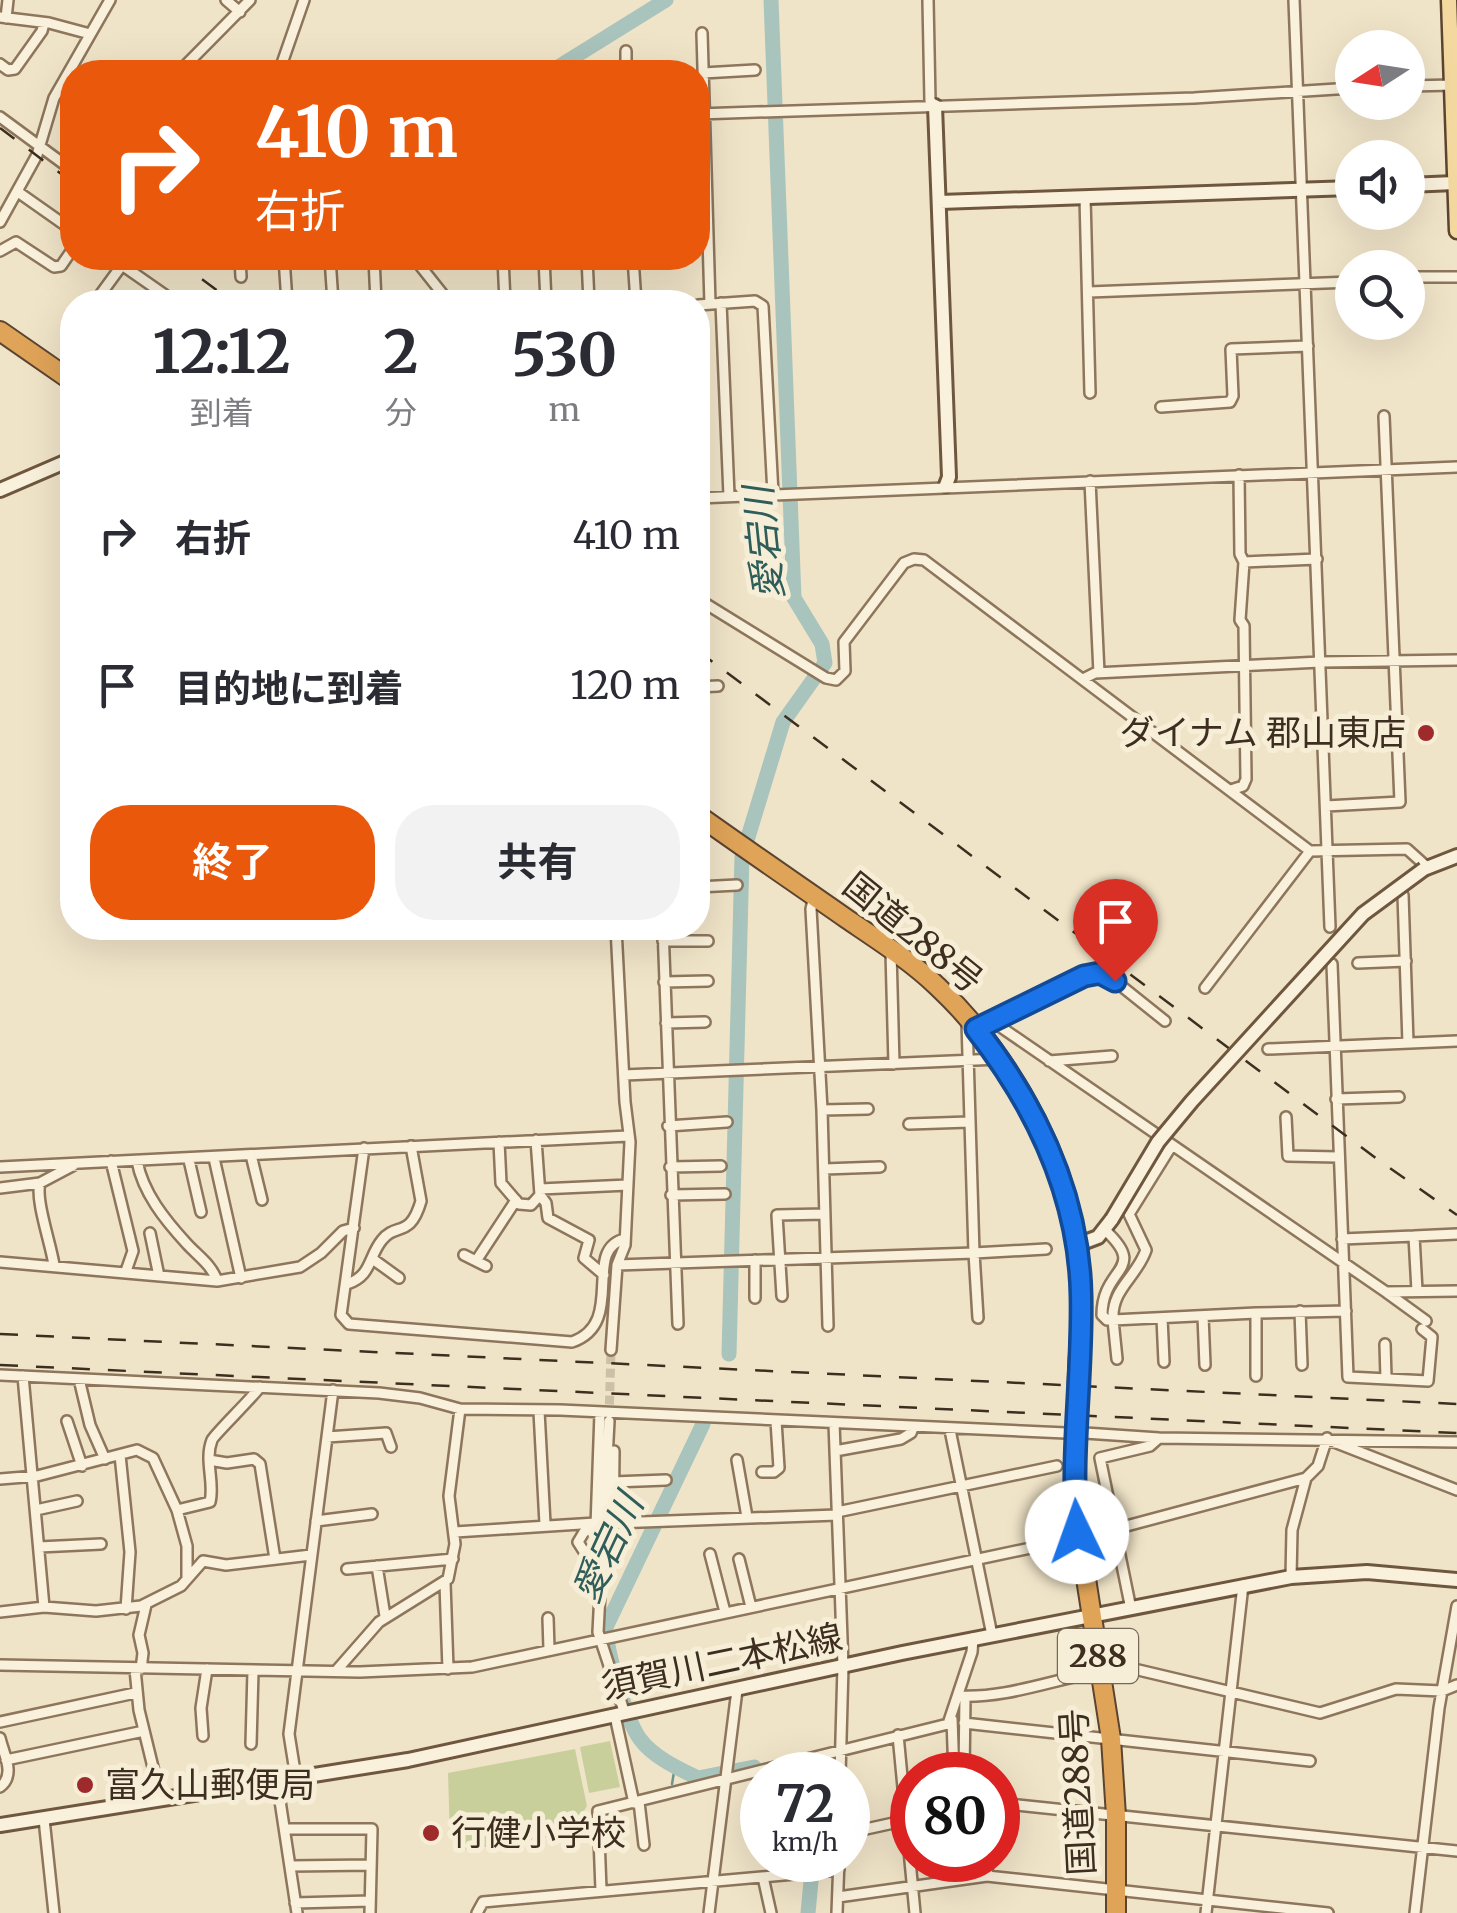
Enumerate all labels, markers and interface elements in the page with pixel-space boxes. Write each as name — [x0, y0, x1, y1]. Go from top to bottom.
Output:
north arrow — [1335, 30, 1425, 120]
map controls — [1335, 30, 1425, 340]
text: 410 m — [255, 88, 458, 176]
icon: right — [90, 100, 220, 230]
button: sound — [1335, 140, 1425, 230]
text: 右折 — [255, 183, 345, 239]
button: search — [1335, 250, 1425, 340]
text: 12:12 — [153, 314, 291, 389]
text: 2 — [383, 314, 419, 389]
text: 530 — [511, 317, 617, 392]
text: m — [548, 390, 580, 430]
text: 到着 — [190, 393, 254, 433]
text: 分 — [385, 393, 417, 433]
water label: 愛宕川 — [734, 480, 793, 602]
icon: right — [90, 508, 145, 563]
text: 410 m — [573, 512, 680, 559]
text: 右折 — [175, 515, 251, 562]
icon: arrive — [90, 658, 145, 713]
text: 120 m — [570, 662, 680, 709]
text: 目的地に到着 — [175, 665, 403, 712]
place label: ダイナム 郡山東店 — [1119, 711, 1406, 755]
marker: ダイナム 郡山東店 — [1415, 722, 1437, 744]
button: 終了 — [90, 805, 375, 920]
button: 共有 — [395, 805, 680, 920]
street label: 国道288号 — [834, 863, 992, 1003]
pin — [1073, 879, 1158, 982]
icon: arrive — [1088, 894, 1143, 949]
position arrow — [1025, 1480, 1129, 1584]
water label: 愛宕川 — [562, 1483, 655, 1609]
street label: 須賀川二本松線 — [598, 1615, 846, 1709]
road number: 288 — [1058, 1629, 1138, 1683]
street label: 国道288号 — [1052, 1707, 1104, 1877]
speed limit sign: 80 — [890, 1752, 1020, 1882]
place label: 富久山郵便局 — [105, 1763, 315, 1807]
text: 72 — [776, 1773, 834, 1836]
marker: 富久山郵便局 — [74, 1774, 96, 1796]
place label: 行健小学校 — [451, 1811, 626, 1855]
marker: 行健小学校 — [420, 1822, 442, 1844]
text: km/h — [772, 1826, 838, 1858]

